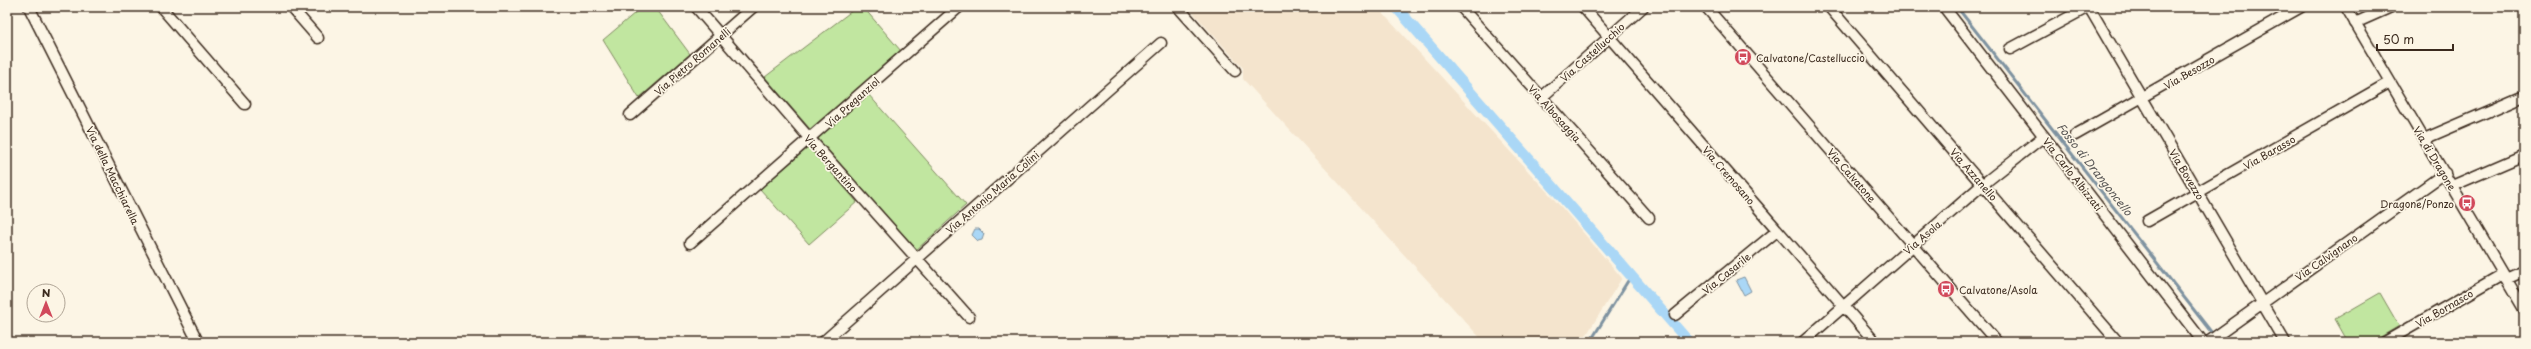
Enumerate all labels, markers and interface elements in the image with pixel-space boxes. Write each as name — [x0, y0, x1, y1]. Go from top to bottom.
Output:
street label: Via Castellucchio — [1556, 19, 1628, 85]
street label: Via Pietro Romanelli — [651, 23, 734, 98]
scale bar — [2377, 26, 2453, 52]
text: 50 m — [2383, 30, 2414, 48]
bus stop icon: Calvatone/Castelluccio — [1733, 47, 1753, 67]
place label: Calvatone/Castelluccio — [1756, 50, 1865, 65]
street label: Via Besozzo — [2161, 51, 2218, 93]
street label: Via Preganziol — [821, 73, 883, 131]
street label: Via Albosaggia — [1525, 81, 1585, 146]
water label: Fosso di Drangoncello — [2053, 119, 2137, 220]
street label: Via della Macchiarella — [83, 123, 144, 227]
street label: Via di Dragone — [2410, 123, 2460, 193]
street label: Via Bergantino — [801, 131, 861, 196]
street label: Via Barasso — [2240, 131, 2298, 173]
street label: Via Carlo Albizzati — [2040, 134, 2107, 214]
street label: Via Cremosano — [1699, 142, 1759, 208]
street label: Via Azzanello — [1947, 144, 2001, 204]
street label: Via Calvatone — [1824, 145, 1880, 206]
street label: Via Bovezzo — [2166, 146, 2208, 203]
street label: Via Antonio Maria Colini — [942, 147, 1042, 237]
bus stop icon: Dragone/Ponzo — [2457, 193, 2477, 213]
place label: Dragone/Ponzo — [2380, 196, 2454, 211]
street label: Via Asola — [1900, 216, 1945, 258]
street label: Via Calvignano — [2292, 230, 2361, 284]
street label: Via Casarile — [1698, 248, 1754, 297]
bus stop icon: Calvatone/Asola — [1936, 279, 1956, 299]
place label: Calvatone/Asola — [1959, 282, 2038, 297]
north arrow — [26, 283, 66, 323]
text: N — [42, 284, 51, 301]
street label: Via Bornasco — [2412, 285, 2476, 331]

